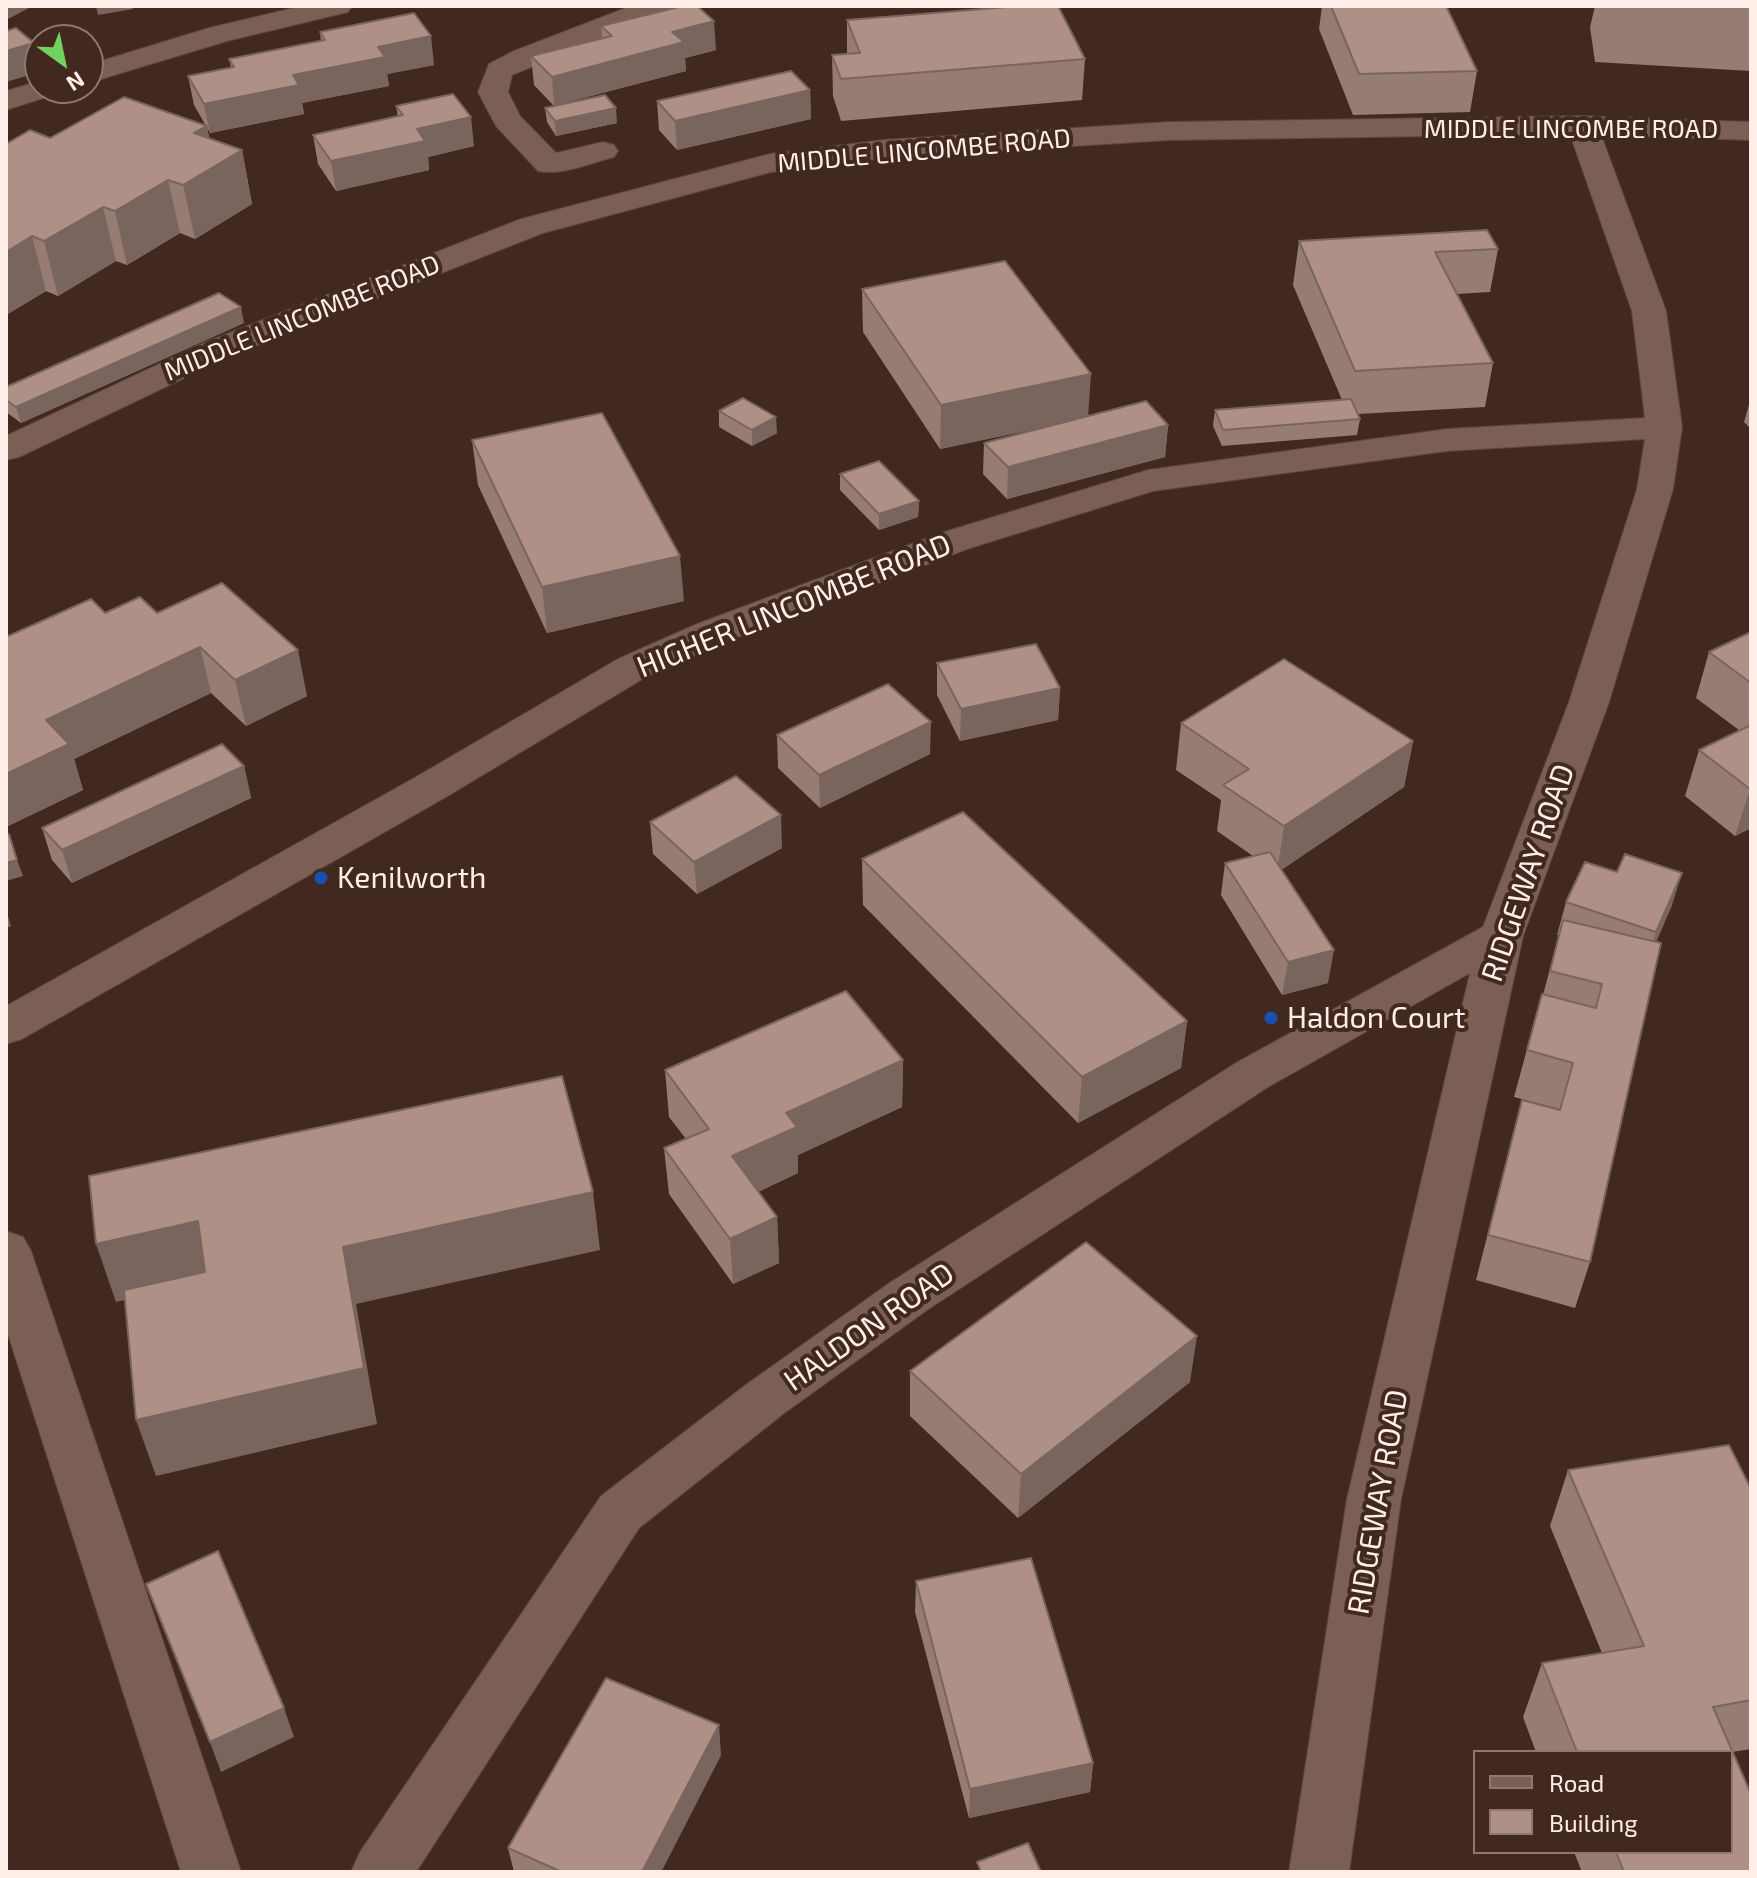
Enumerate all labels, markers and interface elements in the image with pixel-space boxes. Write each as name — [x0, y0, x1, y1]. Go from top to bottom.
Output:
north arrow — [24, 24, 104, 104]
text: N — [62, 67, 90, 98]
street label: MIDDLE LINCOMBE ROAD — [1424, 113, 1718, 145]
street label: MIDDLE LINCOMBE ROAD — [776, 123, 1072, 179]
street label: MIDDLE LINCOMBE ROAD — [160, 248, 444, 388]
street label: HIGHER LINCOMBE ROAD — [632, 526, 956, 686]
street label: RIDGEWAY ROAD — [1474, 760, 1582, 986]
place label: Kenilworth — [337, 860, 486, 896]
marker: Kenilworth — [312, 869, 330, 887]
place label: Haldon Court — [1287, 1000, 1465, 1036]
marker: Haldon Court — [1262, 1009, 1280, 1027]
street label: HALDON ROAD — [777, 1255, 961, 1399]
street label: RIDGEWAY ROAD — [1341, 1387, 1415, 1617]
legend — [1473, 1750, 1733, 1854]
text: Road — [1549, 1768, 1604, 1797]
text: Building — [1549, 1808, 1638, 1837]

